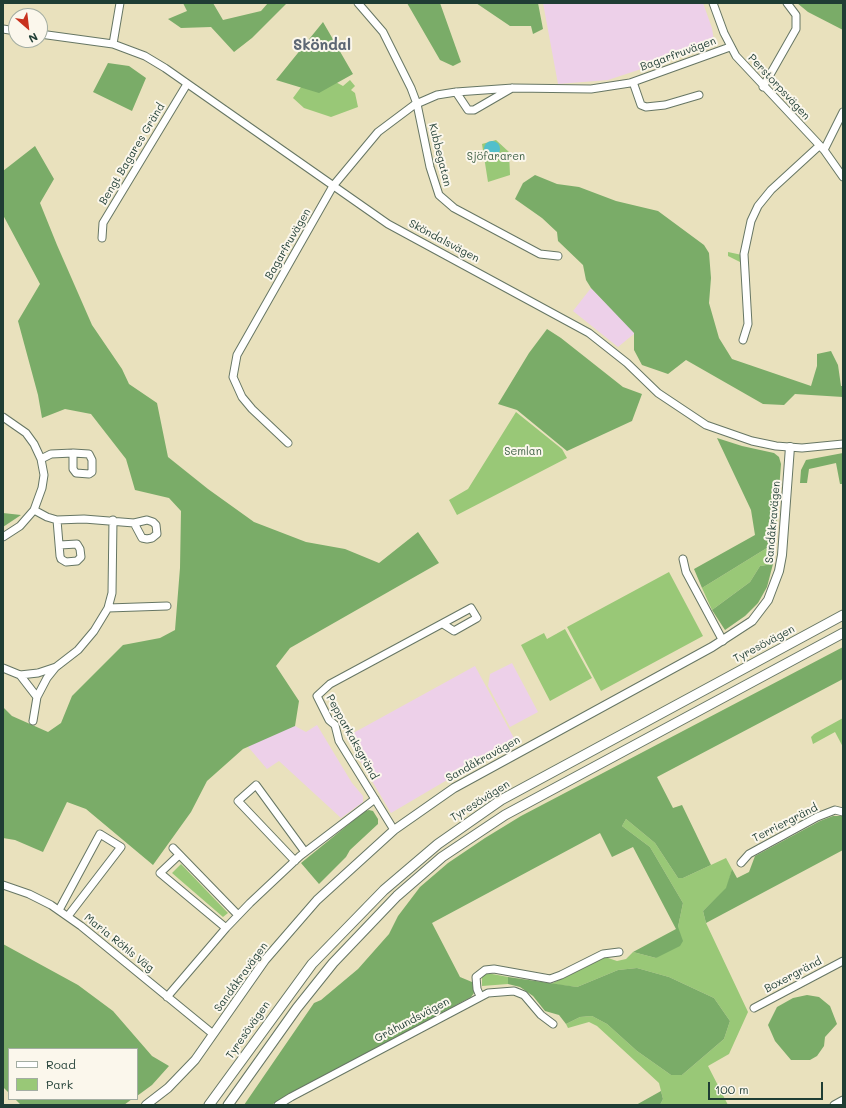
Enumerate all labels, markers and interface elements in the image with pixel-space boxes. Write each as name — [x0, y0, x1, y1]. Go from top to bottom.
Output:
north arrow — [8, 8, 48, 48]
text: N — [26, 30, 41, 47]
street label: Bagarfruvägen — [638, 34, 718, 74]
district label: Sköndal — [293, 36, 351, 54]
street label: Perstorpsvägen — [745, 51, 813, 123]
street label: Bengt Bagares Gränd — [96, 101, 168, 207]
street label: Kubbegatan — [426, 122, 454, 188]
park label: Sjöfararen — [467, 150, 525, 164]
street label: Bagarfruvägen — [262, 206, 314, 282]
street label: Sköndalsvägen — [406, 217, 482, 265]
park label: Semlan — [504, 445, 542, 459]
street label: Sandåkravägen — [763, 480, 783, 564]
street label: Tyresövägen — [731, 622, 797, 666]
street label: Pepparkaksgränd — [323, 692, 381, 782]
street label: Sandåkravägen — [444, 733, 522, 785]
street label: Tyresövägen — [448, 777, 512, 825]
street label: Terriergränd — [750, 801, 820, 845]
street label: Maria Röhls Väg — [82, 911, 156, 975]
street label: Sandåkravägen — [211, 940, 271, 1014]
street label: Boxergränd — [762, 954, 824, 996]
street label: Gråhundsvägen — [372, 995, 452, 1045]
street label: Tyresövägen — [223, 999, 273, 1061]
legend — [8, 1048, 138, 1100]
text: Road — [46, 1056, 76, 1072]
scale bar — [710, 1074, 825, 1100]
text: Park — [46, 1076, 73, 1092]
text: 100 m — [715, 1081, 749, 1097]

